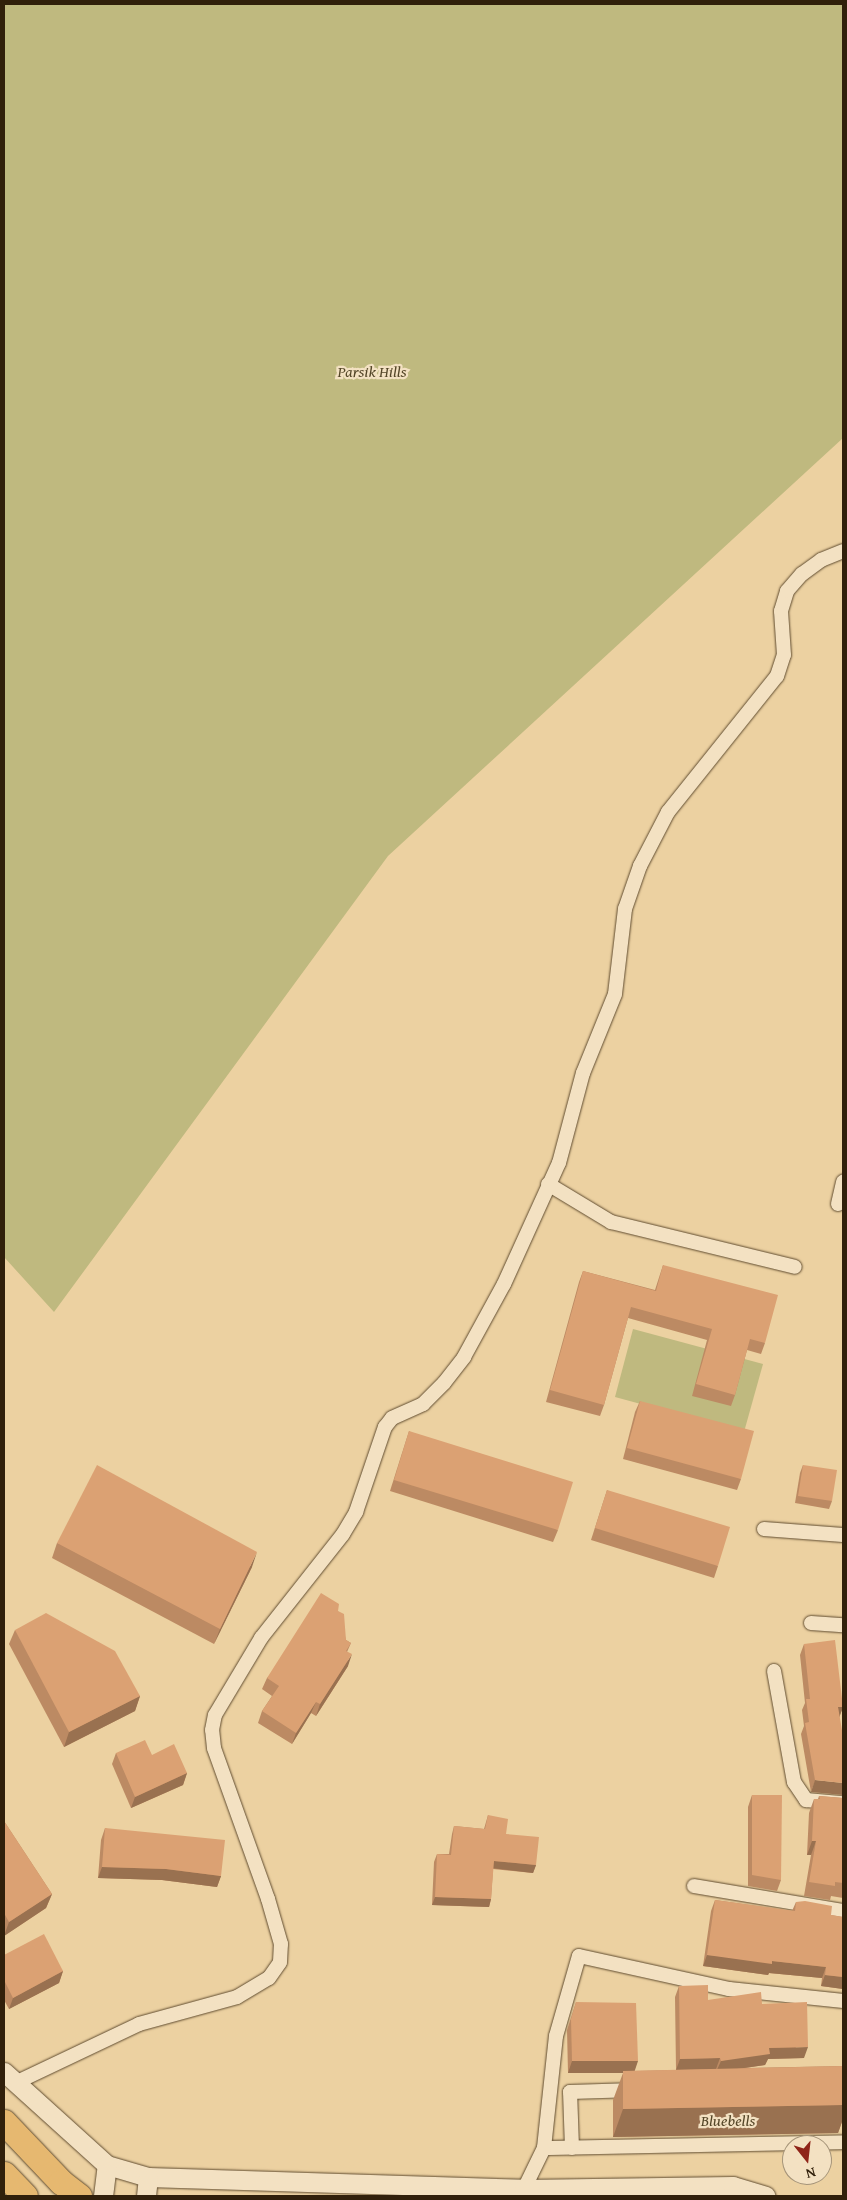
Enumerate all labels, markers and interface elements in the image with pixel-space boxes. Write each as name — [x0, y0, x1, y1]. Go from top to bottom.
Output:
park label: Parsik Hills — [337, 361, 407, 381]
park label: Bluebells — [701, 2110, 755, 2130]
north arrow — [782, 2135, 832, 2185]
text: N — [804, 2163, 818, 2184]

